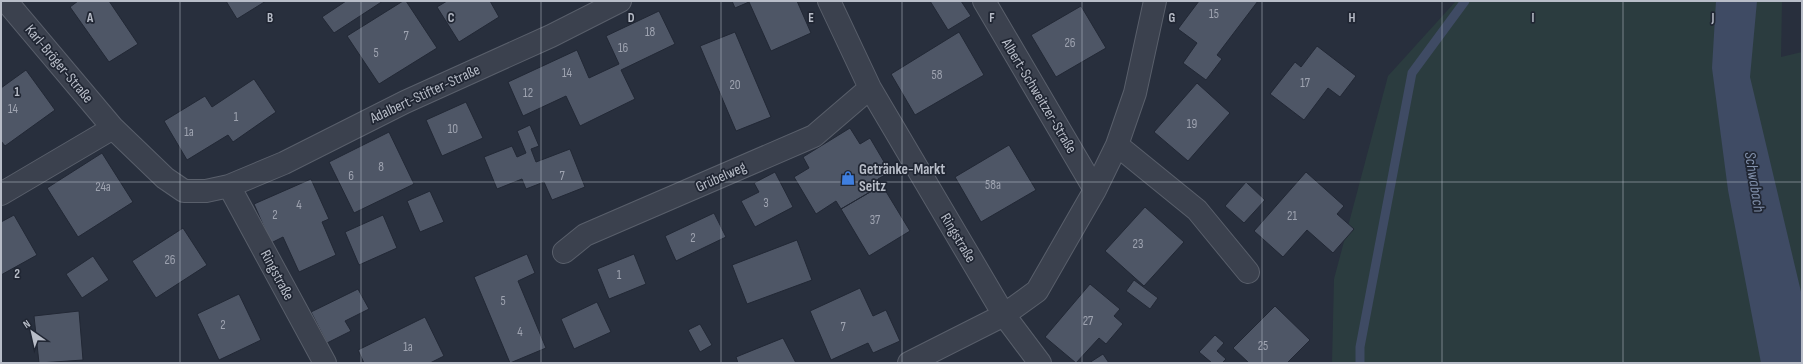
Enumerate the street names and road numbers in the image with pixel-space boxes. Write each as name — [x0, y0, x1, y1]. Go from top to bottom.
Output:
street label: Karl-Bröger-Straße — [21, 21, 97, 107]
street label: Albert-Schweitzer-Straße — [997, 34, 1081, 157]
street label: Adalbert-Stifter-Straße — [366, 60, 483, 128]
street label: Grübelweg — [693, 157, 749, 197]
street label: Ringstraße — [936, 210, 980, 266]
street label: Ringstraße — [256, 247, 298, 303]

